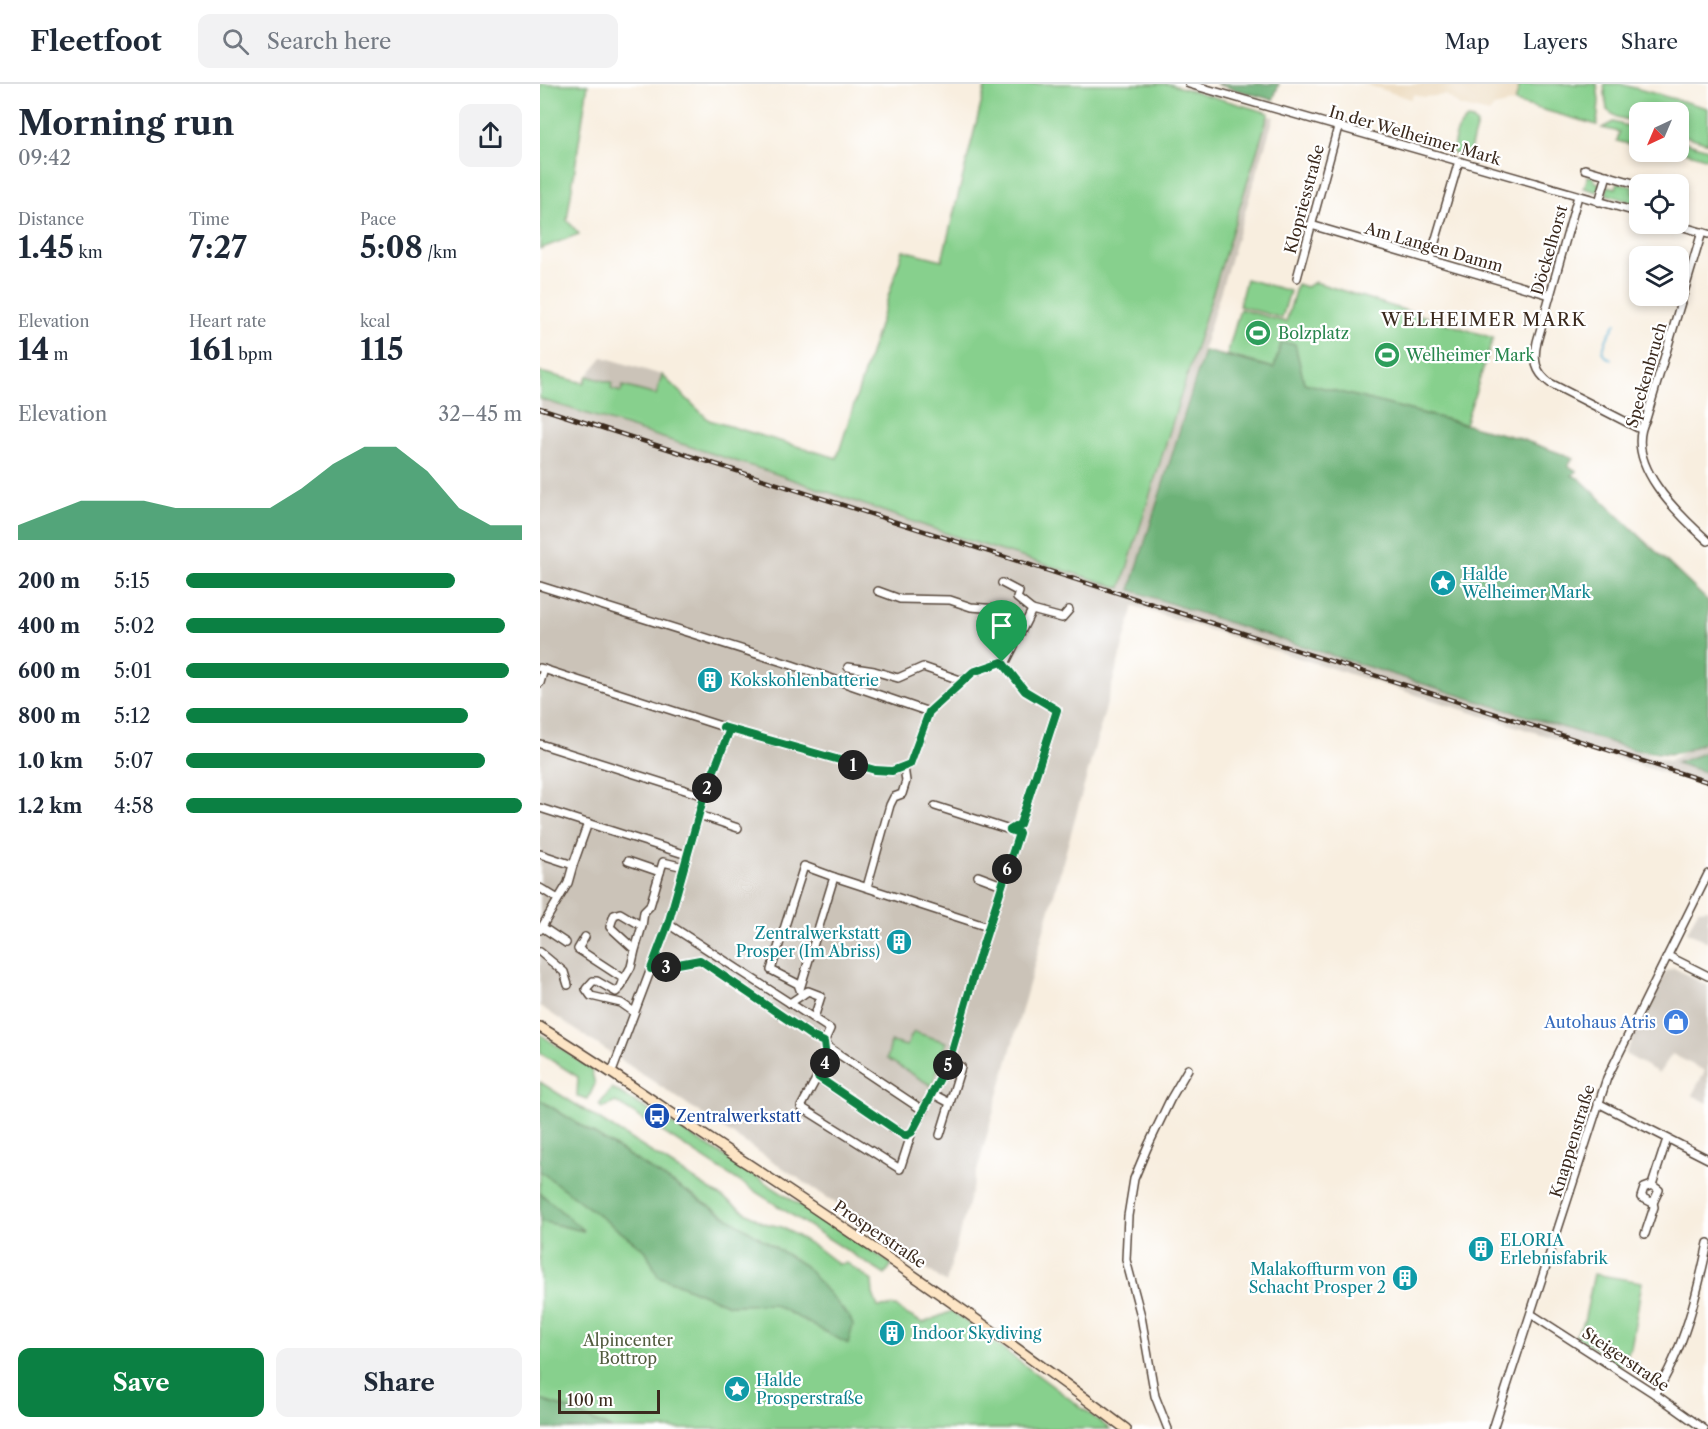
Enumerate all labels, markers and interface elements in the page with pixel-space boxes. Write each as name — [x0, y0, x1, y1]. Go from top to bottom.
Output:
search box — [198, 14, 618, 68]
text: Fleetfoot — [30, 24, 162, 58]
icon: search — [219, 25, 252, 58]
text: Search here — [267, 28, 391, 55]
text: Map — [1445, 29, 1490, 54]
text: Layers — [1523, 29, 1588, 54]
text: Share — [1621, 29, 1678, 54]
street label: In der Welheimer Mark — [1327, 101, 1504, 169]
north arrow — [1629, 102, 1689, 162]
map controls — [1629, 102, 1689, 306]
text: Morning run — [18, 103, 234, 144]
button: share — [459, 104, 522, 167]
street label: Klopriesstraße — [1280, 142, 1328, 256]
text: 09:42 — [18, 146, 71, 170]
button: locate — [1629, 174, 1689, 234]
street label: Döckelhorst — [1527, 202, 1571, 297]
text: Distance — [18, 209, 84, 229]
text: Time — [189, 209, 229, 229]
text: Pace — [360, 209, 396, 229]
street label: Am Langen Damm — [1362, 217, 1505, 276]
text: 1.45 — [18, 229, 74, 266]
text: 7:27 — [189, 229, 247, 266]
text: 5:08 — [360, 229, 423, 266]
text: km — [74, 242, 103, 262]
text: /km — [423, 242, 457, 262]
button: layers — [1629, 246, 1689, 306]
district label: WELHEIMER MARK — [1380, 309, 1587, 331]
text: Elevation — [18, 311, 89, 331]
text: Heart rate — [189, 311, 266, 331]
text: kcal — [360, 311, 390, 331]
sports icon: Bolzplatz — [1243, 318, 1273, 348]
street label: Speckenbruch — [1621, 320, 1671, 430]
place label: Bolzplatz — [1278, 323, 1349, 343]
text: 14 — [18, 331, 49, 368]
text: 161 — [189, 331, 234, 368]
text: 115 — [360, 331, 404, 368]
sports icon: Welheimer Mark — [1372, 340, 1402, 370]
text: m — [49, 344, 68, 364]
text: bpm — [234, 344, 273, 364]
place label: Welheimer Mark — [1405, 345, 1535, 365]
text: Elevation — [18, 402, 107, 426]
text: 32–45 m — [438, 402, 522, 426]
place label: Halde Welheimer Mark — [1461, 564, 1591, 602]
place icon: Halde Welheimer Mark — [1428, 568, 1458, 598]
text: 200 m — [18, 569, 80, 593]
text: 5:15 — [114, 569, 150, 593]
pin — [976, 600, 1027, 662]
icon: arrive — [985, 609, 1018, 642]
text: 400 m — [18, 614, 80, 638]
text: 5:02 — [114, 614, 155, 638]
text: 600 m — [18, 659, 80, 683]
text: 5:01 — [114, 659, 152, 683]
building icon: Kokskohlenbatterie — [695, 665, 725, 695]
place label: Kokskohlenbatterie — [730, 670, 879, 690]
text: 800 m — [18, 704, 81, 728]
text: 5:12 — [114, 704, 150, 728]
text: 1.0 km — [18, 749, 83, 773]
text: 5:07 — [114, 749, 153, 773]
pin: 1 — [838, 750, 868, 780]
text: 1 — [849, 755, 857, 775]
pin: 2 — [692, 773, 722, 803]
text: 2 — [702, 778, 712, 798]
text: 1.2 km — [18, 794, 82, 818]
text: 4:58 — [114, 794, 154, 818]
pin: 6 — [992, 854, 1022, 884]
text: 6 — [1002, 859, 1012, 879]
place label: Zentralwerkstatt Prosper (Im Abriss) — [736, 923, 880, 961]
building icon: Zentralwerkstatt Prosper (Im Abriss) — [884, 927, 914, 957]
pin: 3 — [651, 952, 681, 982]
text: 3 — [661, 957, 671, 977]
shop icon: Autohaus Atris — [1661, 1007, 1691, 1037]
place label: Autohaus Atris — [1543, 1012, 1656, 1032]
pin: 4 — [810, 1048, 840, 1078]
pin: 5 — [933, 1050, 963, 1080]
text: 4 — [820, 1053, 830, 1073]
text: 5 — [944, 1055, 952, 1075]
street label: Knappenstraße — [1545, 1082, 1599, 1200]
bus stop icon: Zentralwerkstatt — [642, 1101, 672, 1131]
place label: Zentralwerkstatt — [676, 1106, 802, 1126]
street label: Prosperstraße — [830, 1196, 930, 1272]
place label: ELORIA Erlebnisfabrik — [1500, 1230, 1608, 1268]
building icon: ELORIA Erlebnisfabrik — [1466, 1234, 1496, 1264]
place label: Malakoffturm von Schacht Prosper 2 — [1249, 1259, 1386, 1297]
building icon: Malakoffturm von Schacht Prosper 2 — [1390, 1263, 1420, 1293]
building icon: Indoor Skydiving — [877, 1318, 907, 1348]
place label: Indoor Skydiving — [912, 1323, 1042, 1343]
street label: Steigerstraße — [1579, 1323, 1673, 1396]
park label: Alpincenter Bottrop — [582, 1330, 673, 1368]
button: Save — [18, 1348, 264, 1417]
button: Share — [276, 1348, 522, 1417]
place label: Halde Prosperstraße — [756, 1370, 863, 1408]
place icon: Halde Prosperstraße — [722, 1374, 752, 1404]
scale bar — [558, 1387, 660, 1414]
text: 100 m — [567, 1390, 613, 1410]

